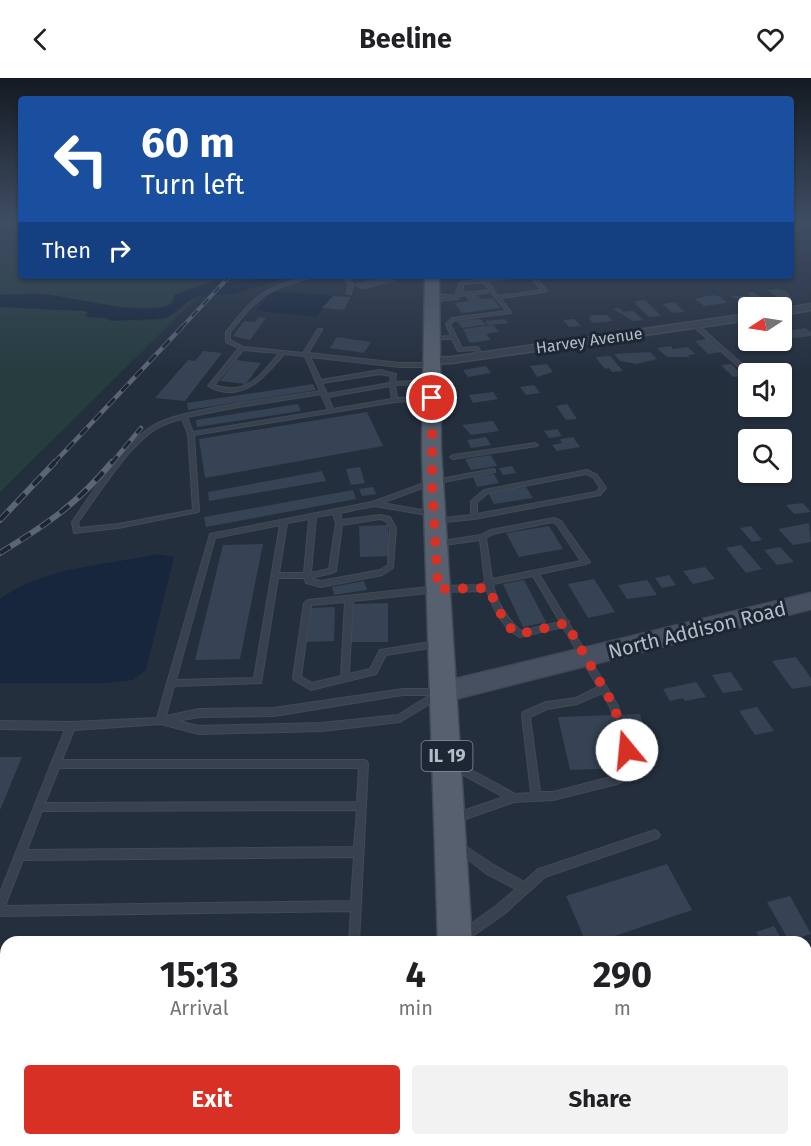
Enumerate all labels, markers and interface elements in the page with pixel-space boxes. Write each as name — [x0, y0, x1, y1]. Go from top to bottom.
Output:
icon: back — [24, 23, 57, 56]
text: Beeline — [359, 23, 452, 55]
icon: heart — [754, 23, 787, 56]
text: 60 m — [141, 118, 235, 168]
icon: left — [42, 120, 120, 198]
text: Turn left — [141, 169, 244, 201]
icon: right — [103, 234, 136, 267]
text: Then — [42, 237, 91, 264]
north arrow — [738, 297, 792, 351]
map controls — [738, 297, 792, 483]
street label: Harvey Avenue — [535, 324, 644, 357]
button: sound — [738, 363, 792, 417]
pin — [406, 372, 457, 423]
icon: arrive — [415, 381, 448, 414]
button: search — [738, 429, 792, 483]
street label: North Addison Road — [606, 596, 788, 664]
position arrow — [595, 718, 659, 782]
road number: IL 19 — [422, 741, 472, 771]
text: 15:13 — [160, 953, 239, 997]
text: 4 — [405, 953, 426, 997]
text: 290 — [593, 953, 652, 997]
text: Arrival — [170, 996, 229, 1020]
text: min — [398, 996, 433, 1020]
text: m — [614, 996, 631, 1020]
button: Exit — [24, 1065, 400, 1134]
button: Share — [412, 1065, 788, 1134]

